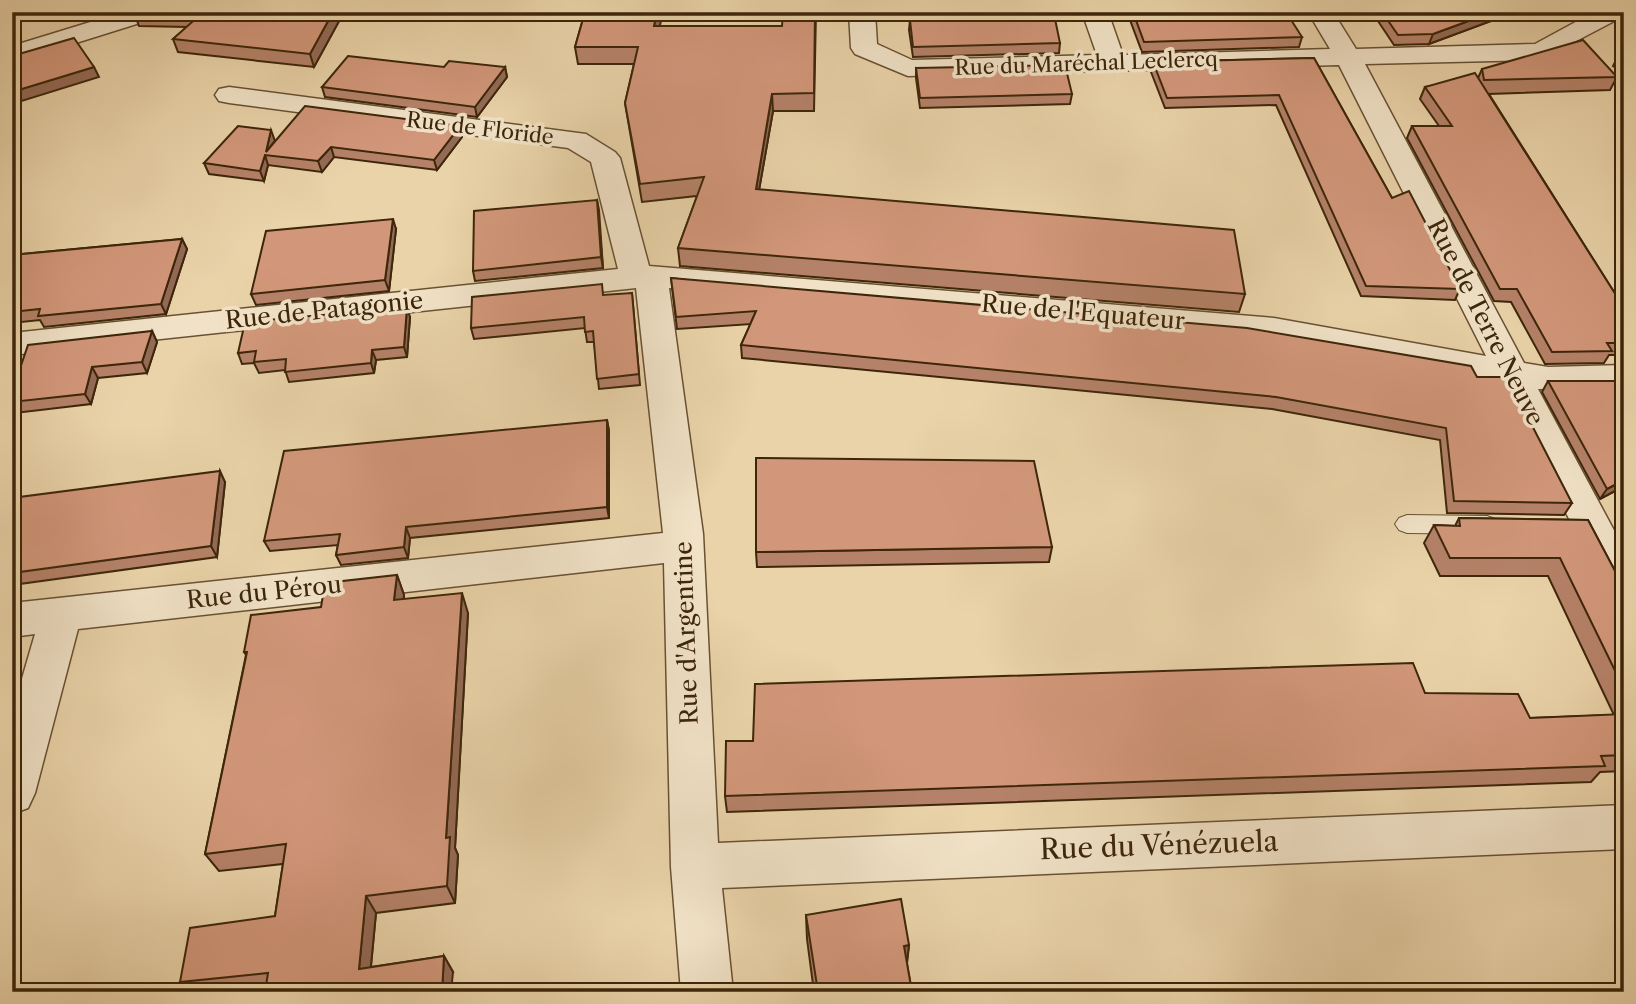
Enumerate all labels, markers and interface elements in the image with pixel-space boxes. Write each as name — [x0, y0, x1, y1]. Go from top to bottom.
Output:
street label: Rue du Maréchal Leclercq — [954, 46, 1218, 80]
street label: Rue de Floride — [405, 107, 555, 149]
street label: Rue de Terre Neuve — [1421, 214, 1551, 430]
street label: Rue de Patagonie — [224, 285, 424, 335]
street label: Rue de l'Equateur — [980, 289, 1186, 335]
street label: Rue d'Argentine — [668, 541, 704, 725]
street label: Rue du Pérou — [185, 569, 343, 615]
street label: Rue du Vénézuela — [1039, 824, 1279, 866]

